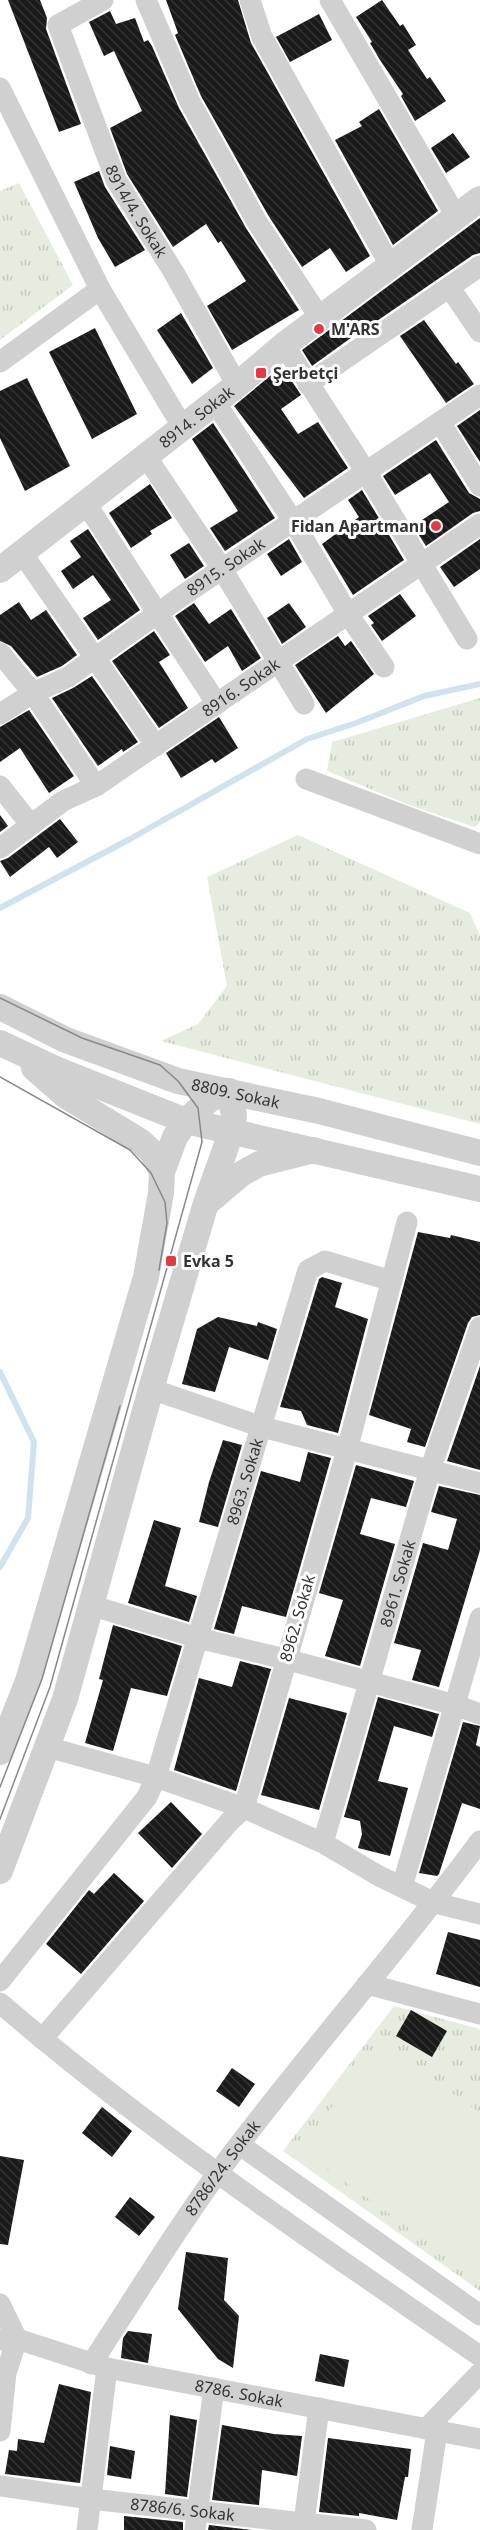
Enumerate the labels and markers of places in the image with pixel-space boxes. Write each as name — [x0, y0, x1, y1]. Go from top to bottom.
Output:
place label: M'ARS — [331, 318, 380, 340]
marker: M'ARS — [312, 322, 326, 336]
place label: Şerbetçi — [273, 362, 338, 384]
marker: Şerbetçi — [254, 366, 268, 380]
place label: Fidan Apartmanı — [291, 515, 424, 537]
marker: Fidan Apartmanı — [429, 519, 443, 533]
place label: Evka 5 — [183, 1250, 234, 1272]
marker: Evka 5 — [164, 1254, 178, 1268]

